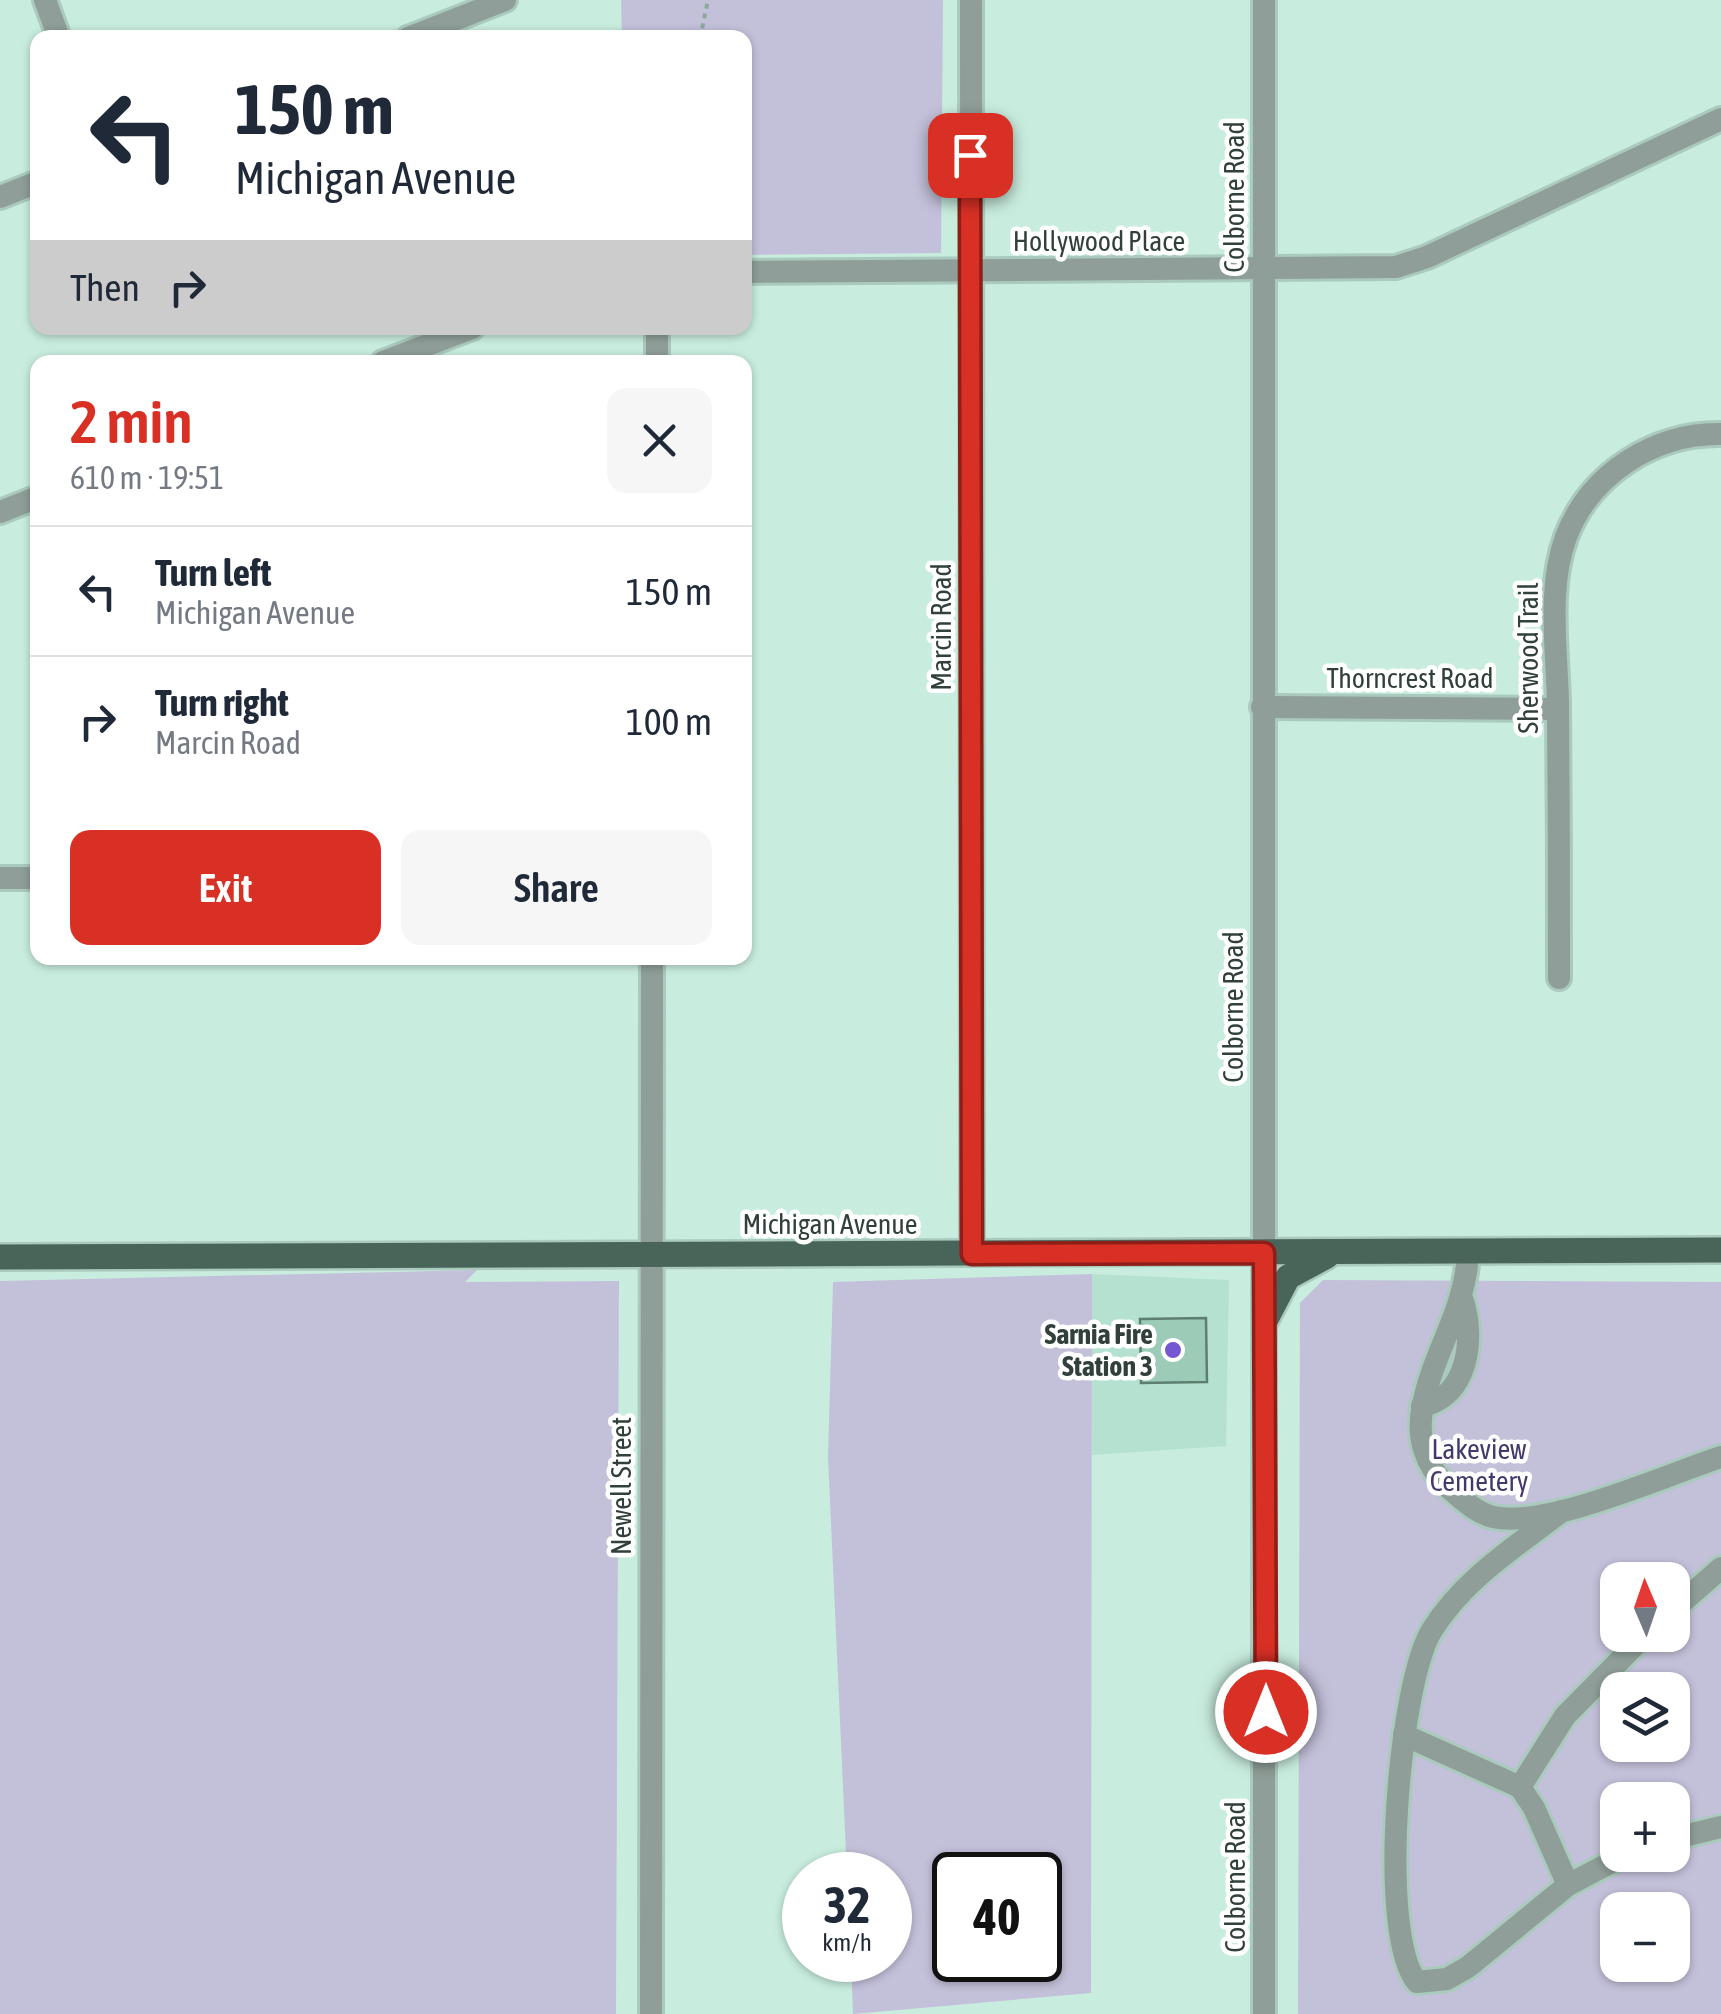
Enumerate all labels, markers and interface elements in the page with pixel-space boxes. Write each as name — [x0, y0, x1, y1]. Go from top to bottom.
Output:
text: 150 m — [235, 69, 394, 149]
icon: left — [70, 70, 200, 200]
pin — [928, 113, 1013, 198]
street label: Colborne Road — [1218, 121, 1250, 273]
icon: arrive — [943, 128, 998, 183]
text: Michigan Avenue — [235, 152, 516, 204]
street label: Hollywood Place — [1013, 225, 1185, 257]
icon: right — [160, 260, 215, 315]
text: Then — [70, 266, 140, 309]
text: 2 min — [70, 387, 193, 456]
button: close — [607, 388, 712, 493]
text: 610 m · 19:51 — [70, 459, 224, 496]
text: Turn left — [155, 551, 271, 594]
street label: Marcin Road — [925, 563, 957, 691]
icon: left — [70, 564, 125, 619]
text: 150 m — [626, 570, 712, 613]
street label: Sherwood Trail — [1512, 582, 1544, 734]
text: Michigan Avenue — [155, 594, 355, 631]
street label: Thorncrest Road — [1327, 662, 1493, 694]
text: Turn right — [155, 681, 289, 724]
icon: right — [70, 694, 125, 749]
text: 100 m — [626, 700, 712, 743]
text: Marcin Road — [155, 724, 301, 761]
button: Exit — [70, 830, 381, 945]
button: Share — [401, 830, 712, 945]
street label: Colborne Road — [1217, 931, 1249, 1083]
street label: Michigan Avenue — [742, 1208, 918, 1240]
place label: Sarnia Fire Station 3 — [1044, 1318, 1153, 1382]
marker: Sarnia Fire Station 3 — [1162, 1339, 1184, 1361]
street label: Newell Street — [605, 1417, 637, 1555]
park label: Lakeview Cemetery — [1430, 1433, 1528, 1497]
north arrow — [1600, 1562, 1690, 1652]
map controls — [1600, 1562, 1690, 1982]
position arrow — [1214, 1660, 1318, 1764]
button: layers — [1600, 1672, 1690, 1762]
button: + — [1600, 1782, 1690, 1872]
street label: Colborne Road — [1219, 1801, 1251, 1953]
speed limit sign: 40 — [932, 1852, 1062, 1982]
text: 32 — [823, 1876, 870, 1934]
button: − — [1600, 1892, 1690, 1982]
text: km/h — [822, 1928, 872, 1956]

